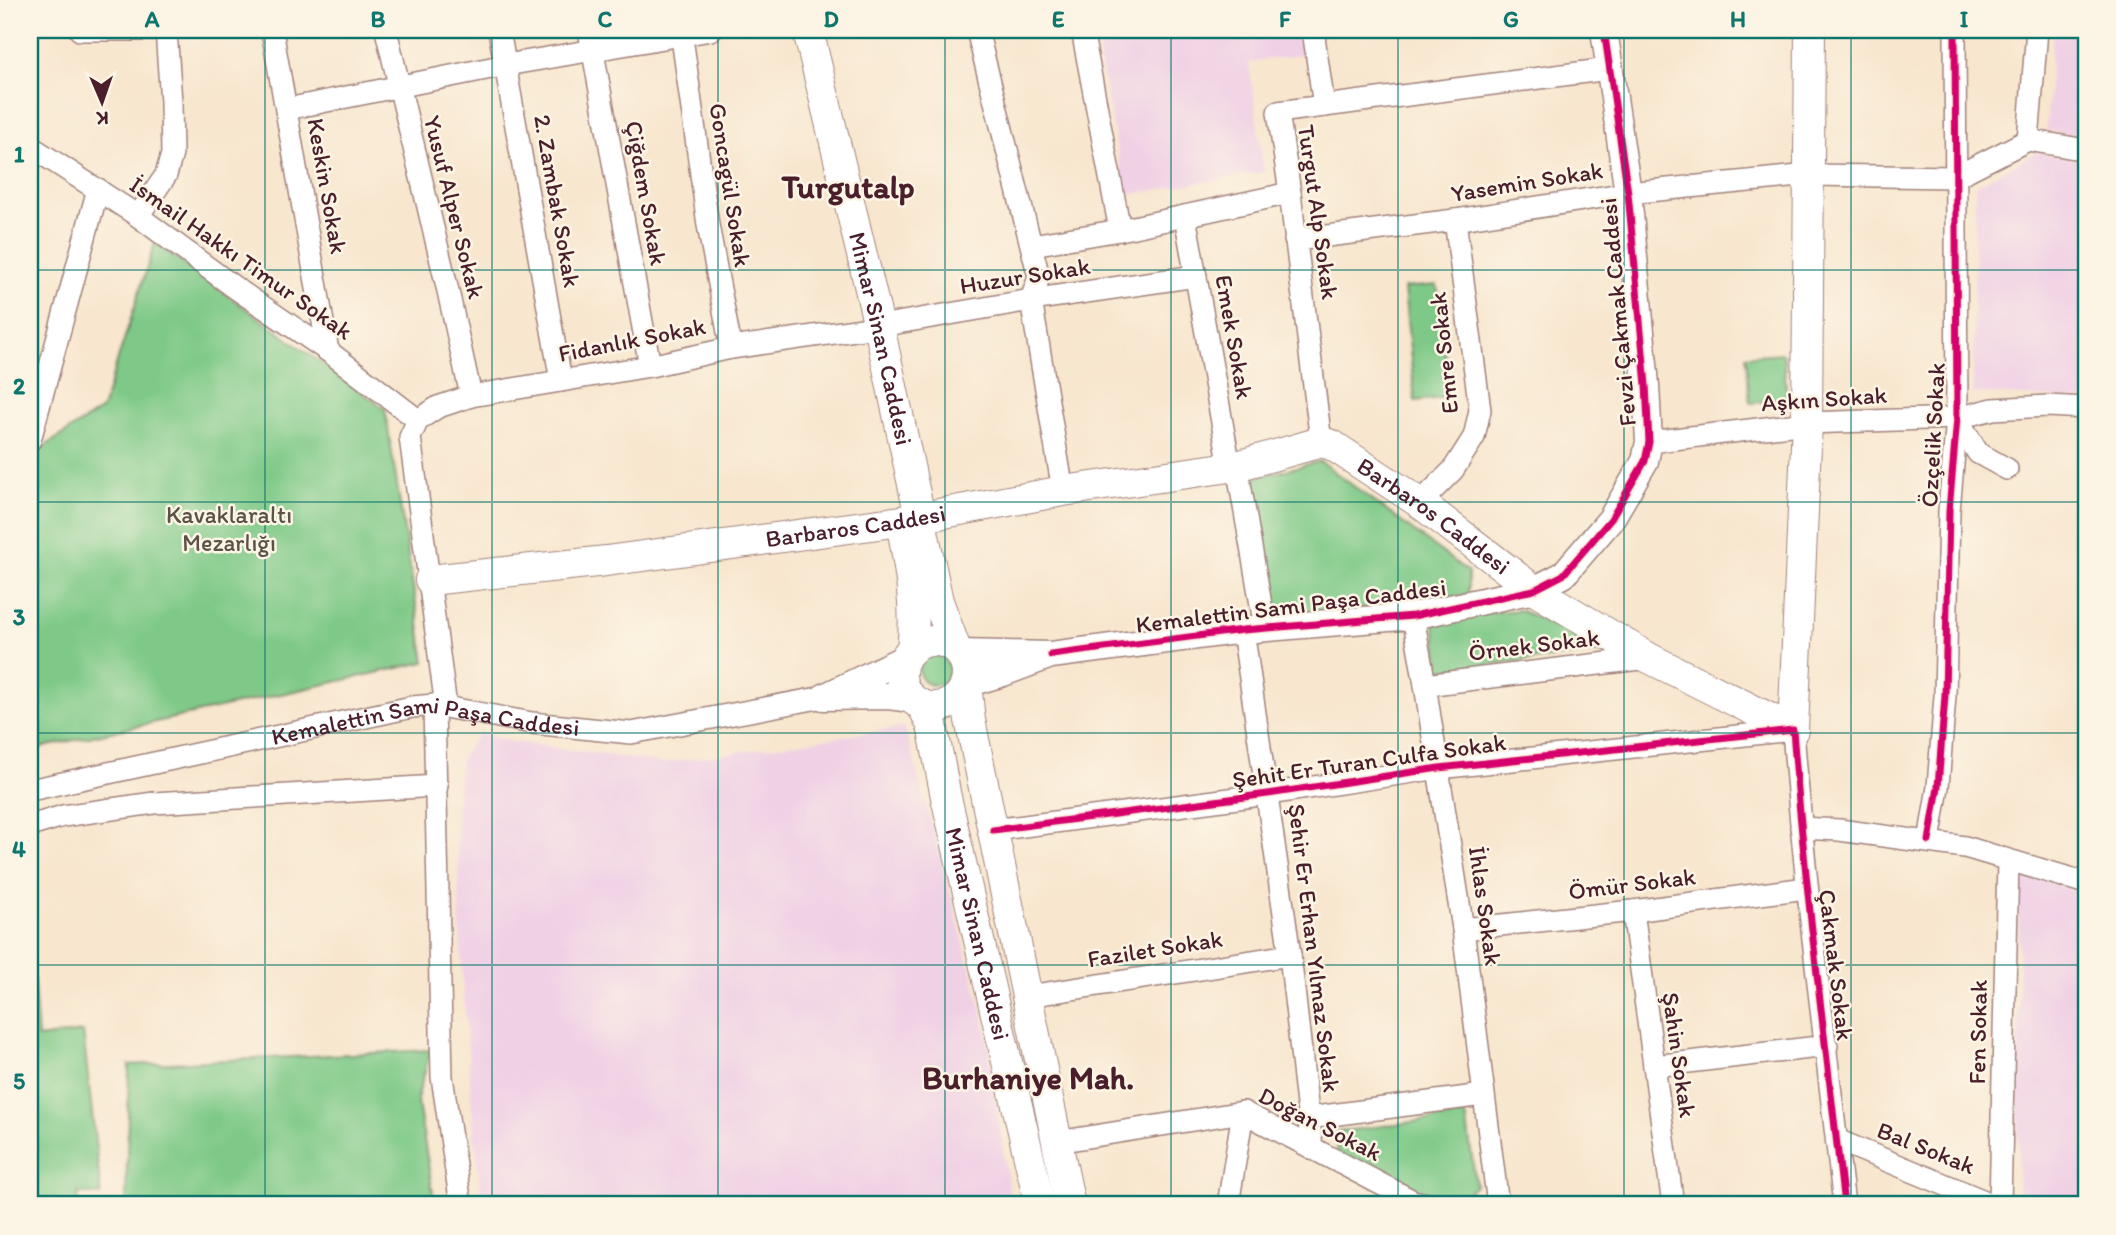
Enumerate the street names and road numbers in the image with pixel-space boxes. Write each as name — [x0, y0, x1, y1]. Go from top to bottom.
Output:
street label: Goncagül Sokak — [703, 101, 758, 270]
street label: Yusuf Alper Sokak — [418, 112, 491, 302]
street label: 2. Zambak Sokak — [528, 112, 587, 290]
street label: Keskin Sokak — [301, 116, 354, 256]
street label: Çiğdem Sokak — [620, 118, 674, 268]
street label: Turgut Alp Sokak — [1292, 123, 1345, 302]
street label: Yasemin Sokak — [1449, 155, 1605, 208]
street label: İsmail Hakkı Timur Sokak — [124, 170, 359, 346]
street label: Fevzi Çakmak Caddesi — [1593, 197, 1642, 427]
street label: Mimar Sinan Caddesi — [843, 229, 919, 448]
street label: Huzur Sokak — [958, 251, 1093, 300]
street label: Emek Sokak — [1209, 273, 1260, 402]
street label: Emre Sokak — [1423, 290, 1464, 415]
street label: Fidanlık Sokak — [556, 311, 709, 368]
street label: Özçelik Sokak — [1914, 362, 1951, 508]
street label: Aşkın Sokak — [1760, 380, 1888, 417]
street label: Barbaros Caddesi — [1352, 451, 1516, 581]
street label: Barbaros Caddesi — [764, 498, 948, 553]
street label: Kemalettin Sami Paşa Caddesi — [1134, 572, 1448, 639]
street label: Örnek Sokak — [1467, 622, 1601, 667]
street label: Kemalettin Sami Paşa Caddesi — [269, 690, 581, 751]
street label: Şehit Er Turan Culfa Sokak — [1230, 727, 1508, 794]
street label: Şehir Er Erhan Yılmaz Sokak — [1282, 802, 1347, 1094]
street label: Mimar Sinan Caddesi — [939, 824, 1017, 1043]
street label: İhlas Sokak — [1463, 844, 1508, 967]
street label: Ömür Sokak — [1567, 861, 1698, 906]
street label: Çakmak Sokak — [1813, 888, 1860, 1042]
street label: Fazilet Sokak — [1085, 924, 1224, 973]
street label: Fen Sokak — [1962, 979, 1993, 1085]
street label: Şahin Sokak — [1656, 990, 1703, 1120]
street label: Doğan Sokak — [1254, 1080, 1387, 1167]
street label: Bal Sokak — [1873, 1115, 1980, 1180]

